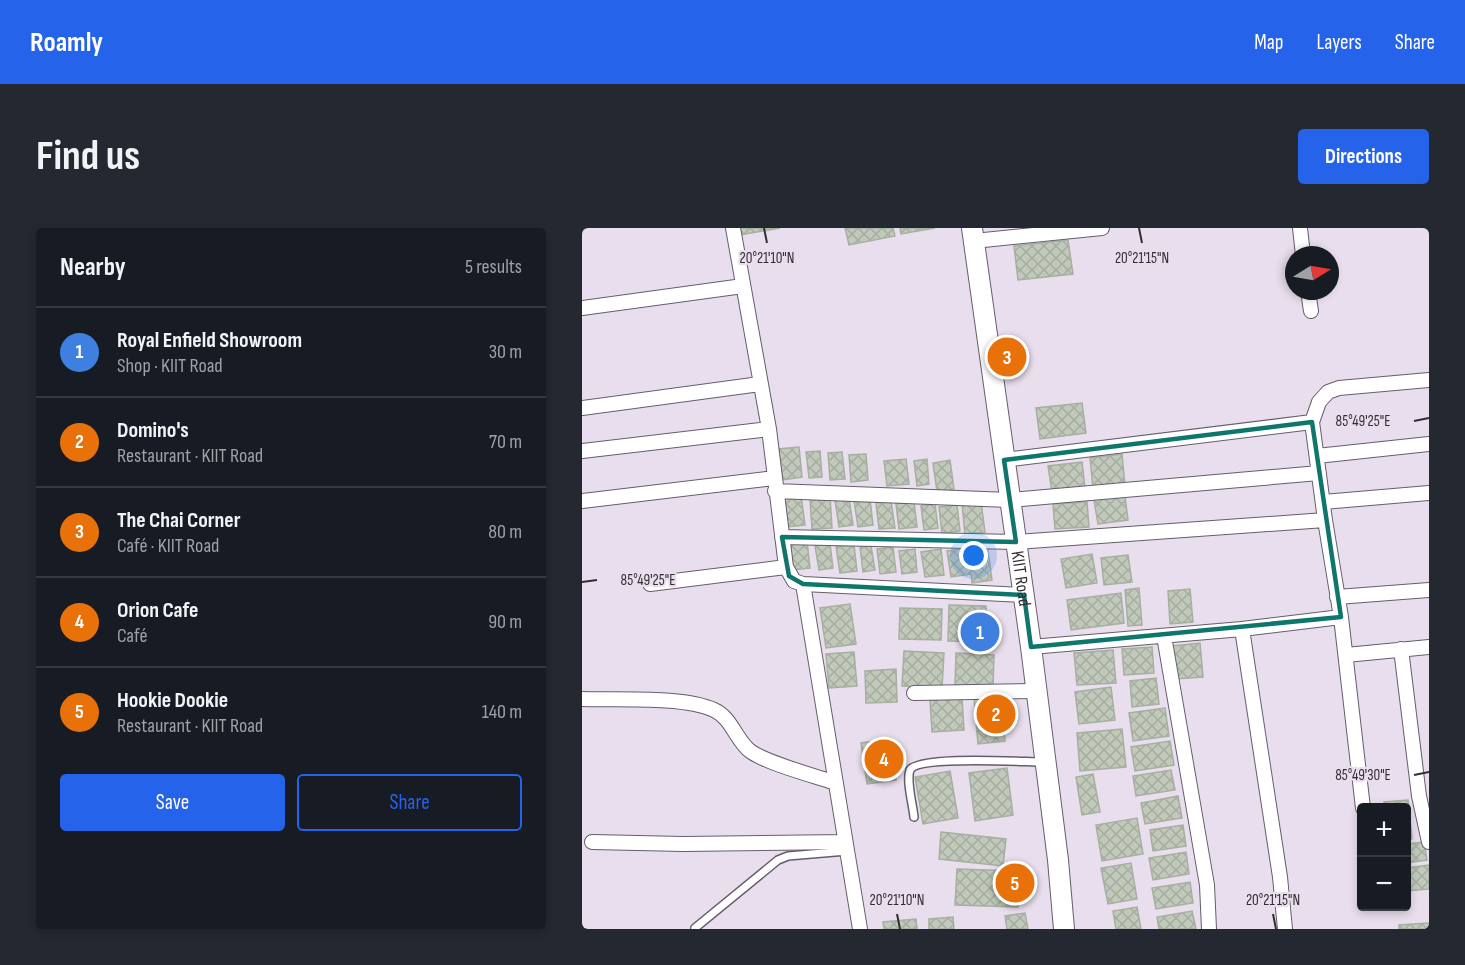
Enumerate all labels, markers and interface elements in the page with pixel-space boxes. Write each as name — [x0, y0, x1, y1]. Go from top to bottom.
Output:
text: Roamly — [30, 26, 103, 59]
text: Map — [1254, 30, 1283, 55]
text: Layers — [1316, 30, 1362, 55]
text: Share — [1395, 30, 1435, 55]
button: Directions — [1298, 129, 1429, 184]
text: Find us — [36, 131, 140, 182]
north arrow — [1285, 246, 1339, 300]
text: 20°21'10"N — [740, 249, 794, 268]
text: 20°21'15"N — [1115, 249, 1169, 268]
text: Nearby — [60, 252, 126, 283]
text: 5 results — [465, 255, 522, 279]
text: Royal Enfield Showroom — [117, 327, 302, 354]
pin: 3 — [988, 334, 1026, 380]
text: 1 — [76, 340, 83, 364]
text: 30 m — [489, 340, 522, 364]
text: Shop · KIIT Road — [117, 354, 223, 378]
text: 85°49'25"E — [1336, 412, 1390, 431]
text: Domino's — [117, 417, 189, 444]
text: 2 — [75, 430, 84, 454]
text: 70 m — [489, 430, 522, 454]
text: Restaurant · KIIT Road — [117, 444, 263, 468]
text: The Chai Corner — [117, 507, 241, 534]
text: 3 — [75, 520, 84, 544]
text: 80 m — [488, 520, 522, 544]
text: Café · KIIT Road — [117, 534, 219, 558]
your location — [959, 541, 988, 570]
street label: KIIT Road — [1007, 550, 1036, 608]
text: 85°49'25"E — [621, 571, 675, 590]
text: Orion Cafe — [117, 597, 198, 624]
text: 4 — [75, 610, 84, 634]
text: 90 m — [488, 610, 522, 634]
pin: 1 — [960, 610, 1000, 654]
text: Café — [117, 624, 147, 648]
text: Hookie Dookie — [117, 687, 228, 714]
pin: 2 — [976, 692, 1016, 736]
text: 5 — [75, 700, 84, 724]
text: 140 m — [482, 700, 522, 724]
text: Restaurant · KIIT Road — [117, 714, 263, 738]
pin: 4 — [864, 736, 904, 782]
text: 85°49'30"E — [1335, 766, 1391, 785]
button: Save — [60, 774, 285, 831]
button: Share — [297, 774, 522, 831]
map controls — [1357, 803, 1411, 911]
button: + — [1357, 803, 1411, 857]
button: − — [1357, 857, 1411, 911]
pin: 5 — [996, 860, 1034, 906]
text: 20°21'10"N — [870, 891, 924, 910]
text: 20°21'15"N — [1246, 891, 1300, 910]

